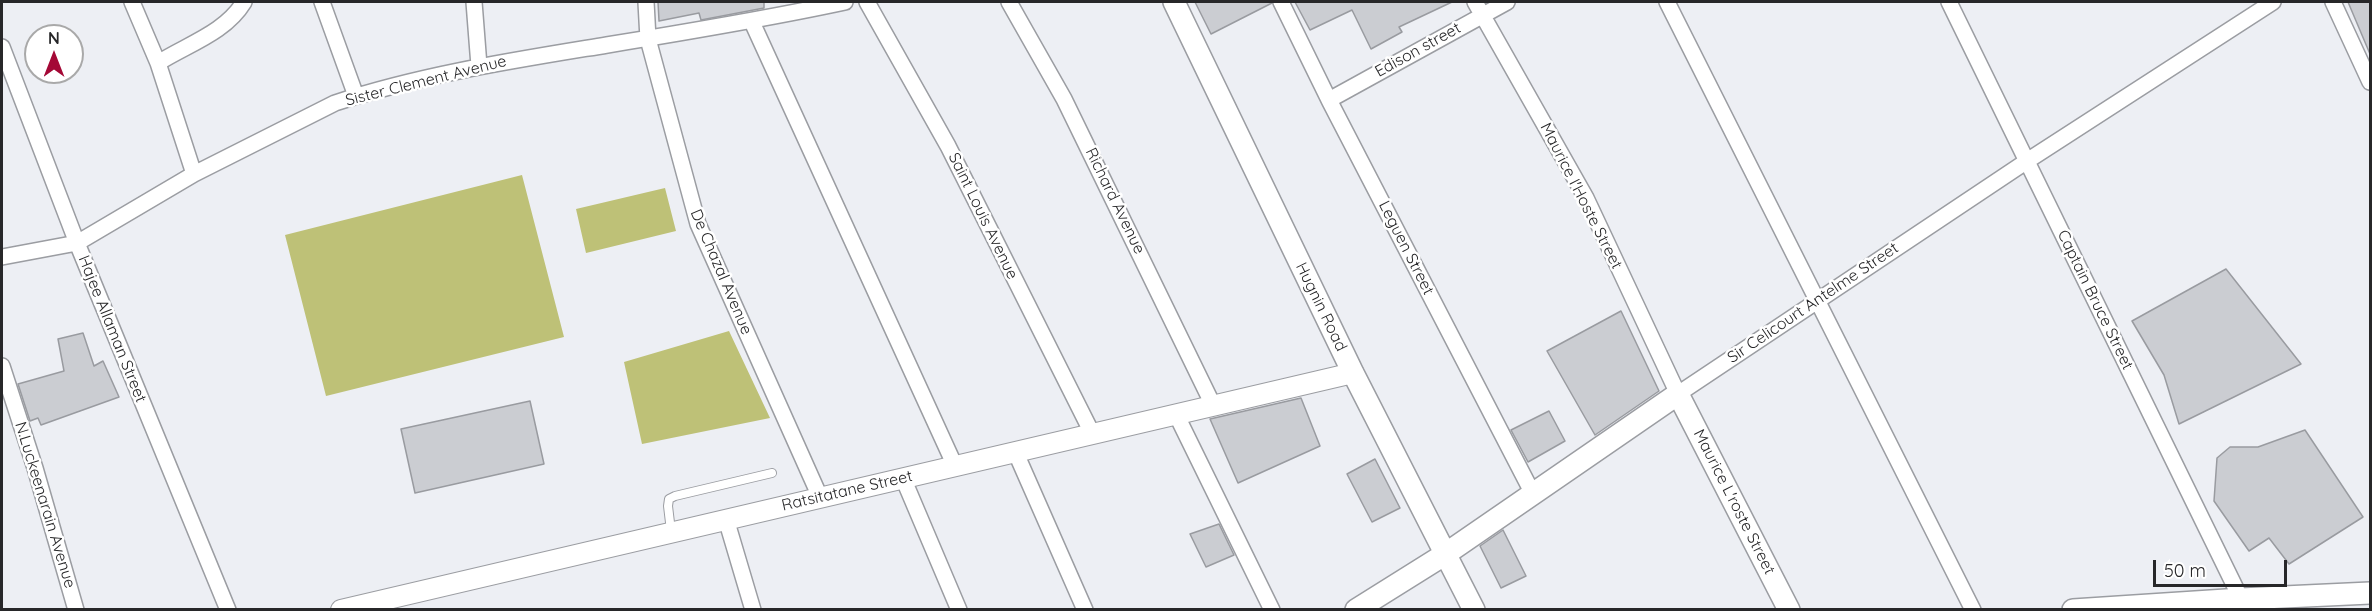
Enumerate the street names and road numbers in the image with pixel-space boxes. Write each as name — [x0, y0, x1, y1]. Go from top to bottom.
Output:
street label: Edison street — [1372, 19, 1464, 81]
street label: Sister Clement Avenue — [344, 52, 508, 110]
street label: Maurice I'Hoste Street — [1536, 120, 1626, 272]
street label: Richard Avenue — [1081, 145, 1149, 257]
street label: Saint Louis Avenue — [944, 150, 1022, 282]
street label: Leguen Street — [1374, 198, 1438, 298]
street label: De Chazal Avenue — [686, 206, 756, 338]
street label: Captain Bruce Street — [2053, 227, 2137, 373]
street label: Sir Celicourt Antelme Street — [1724, 239, 1902, 367]
street label: Hajee Allaman Street — [74, 253, 150, 405]
street label: Hugnin Road — [1291, 259, 1351, 355]
street label: N.Luckeenarain Avenue — [11, 419, 79, 591]
street label: Maurice L'roste Street — [1689, 426, 1779, 578]
street label: Ratsitatane Street — [780, 467, 914, 515]

